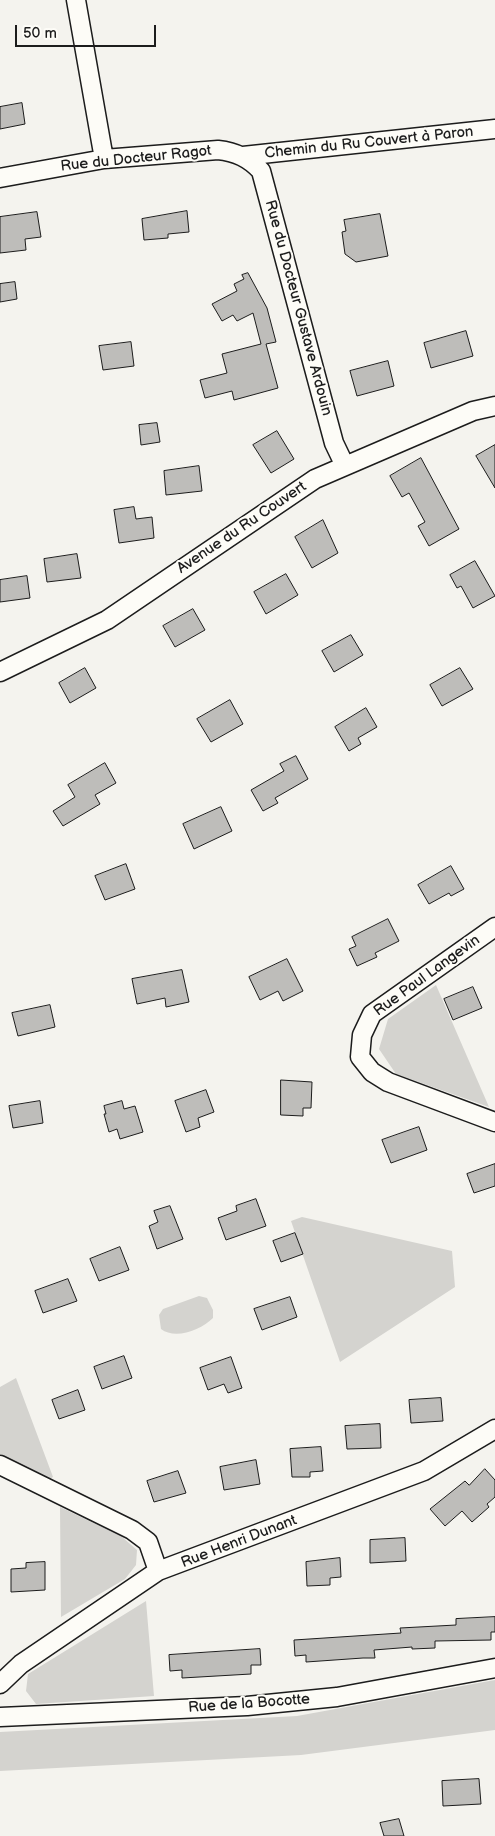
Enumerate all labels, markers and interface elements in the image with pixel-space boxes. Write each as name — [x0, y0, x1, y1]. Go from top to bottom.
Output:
scale bar — [18, 15, 159, 47]
text: 50 m — [23, 24, 57, 43]
street label: Chemin du Ru Couvert à Paron — [264, 123, 474, 163]
street label: Rue du Docteur Ragot — [60, 142, 212, 176]
street label: Rue du Docteur Gustave Ardouin — [261, 198, 335, 418]
street label: Avenue du Ru Couvert — [174, 478, 310, 578]
street label: Rue Paul Langevin — [370, 931, 484, 1021]
street label: Rue Henri Dunant — [179, 1512, 299, 1572]
street label: Rue de la Bocotte — [187, 1691, 311, 1717]

